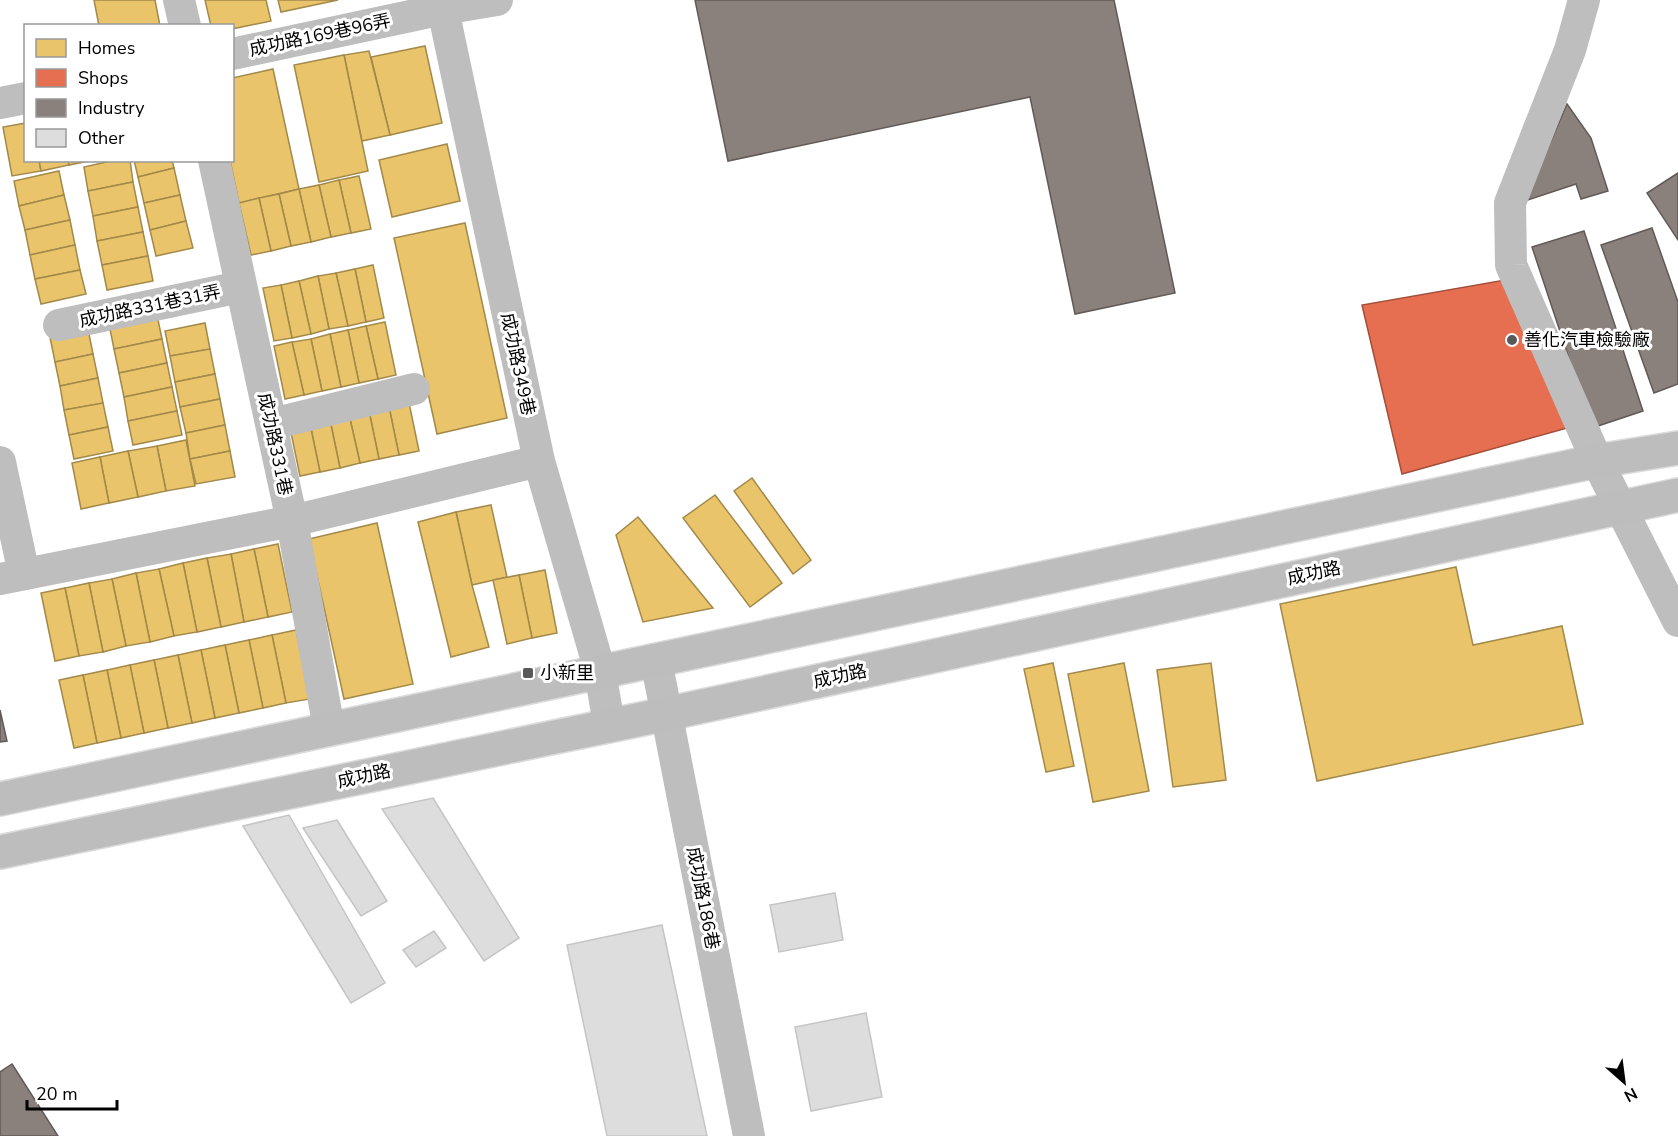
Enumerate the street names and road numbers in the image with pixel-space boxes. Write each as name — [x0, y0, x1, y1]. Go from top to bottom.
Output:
street label: 成功路169巷96弄 — [247, 8, 393, 62]
street label: 成功路331巷31弄 — [77, 279, 223, 333]
street label: 成功路349巷 — [495, 310, 541, 418]
street label: 成功路331巷 — [252, 390, 298, 498]
street label: 成功路 — [1285, 556, 1343, 590]
street label: 成功路 — [811, 659, 869, 693]
street label: 成功路 — [335, 759, 393, 793]
street label: 成功路186巷 — [681, 844, 725, 952]

